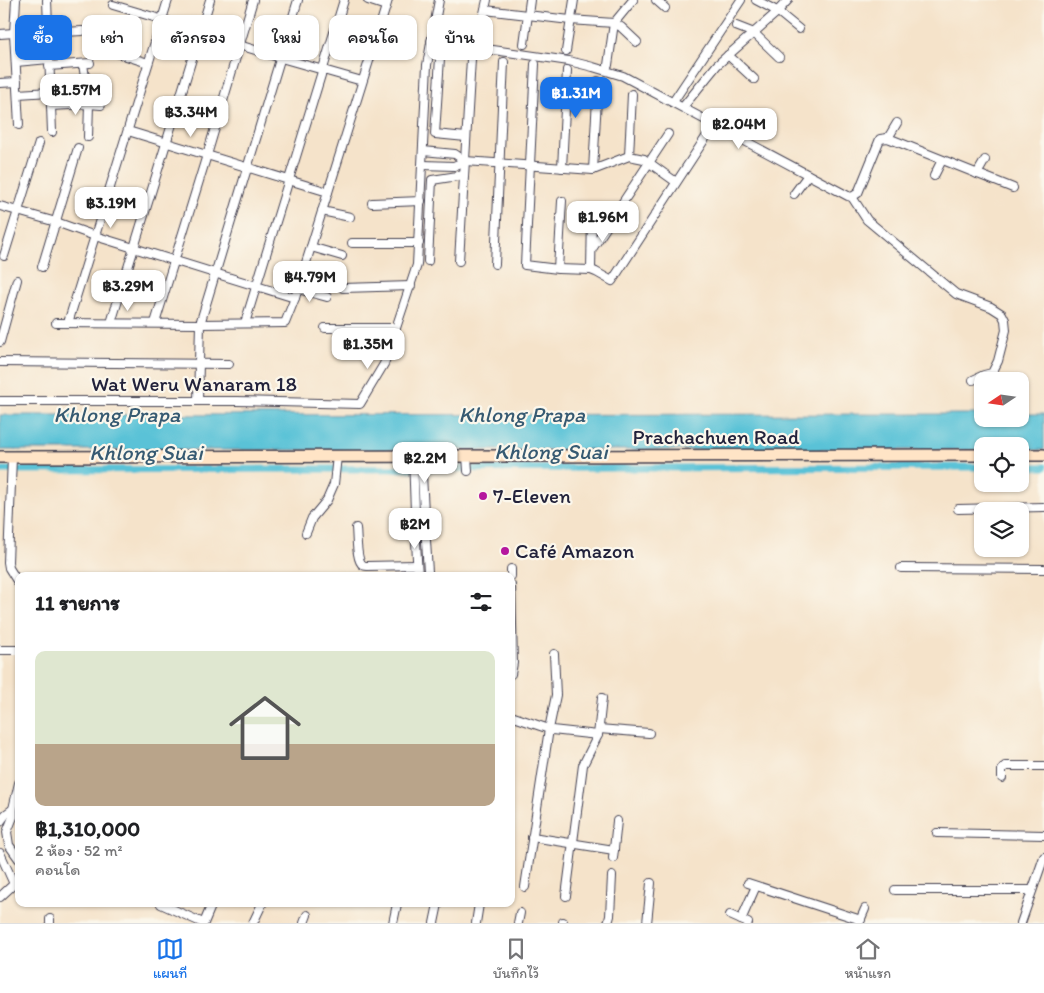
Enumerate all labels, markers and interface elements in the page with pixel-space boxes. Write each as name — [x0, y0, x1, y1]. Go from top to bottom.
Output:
chip: ซื้อ — [15, 15, 72, 60]
chip: เช่า — [82, 15, 142, 60]
chip: ตัวกรอง — [152, 15, 244, 60]
chip: ใหม่ — [254, 15, 319, 60]
chip: คอนโด — [329, 15, 417, 60]
chip: บ้าน — [427, 15, 493, 60]
pin: ฿1.57M — [35, 74, 117, 116]
pin: ฿1.31M — [535, 76, 617, 119]
text: ฿1.57M — [51, 80, 101, 99]
text: ฿1.31M — [551, 83, 601, 102]
pin: ฿3.34M — [150, 96, 232, 138]
text: ฿3.34M — [164, 102, 218, 121]
pin: ฿2.04M — [698, 108, 780, 150]
text: ฿2.04M — [712, 114, 766, 133]
pin: ฿3.19M — [70, 186, 152, 229]
text: ฿3.19M — [86, 193, 136, 212]
pin: ฿1.96M — [562, 200, 644, 243]
text: ฿1.96M — [578, 207, 628, 226]
pin: ฿4.79M — [269, 260, 351, 303]
text: ฿4.79M — [284, 267, 336, 286]
pin: ฿3.29M — [87, 270, 169, 312]
text: ฿3.29M — [102, 276, 154, 295]
pin: ฿1.35M — [327, 328, 409, 370]
text: ฿1.35M — [343, 334, 393, 353]
street label: Wat Weru Wanaram 18 — [91, 371, 297, 396]
north arrow — [974, 372, 1029, 428]
map controls — [974, 372, 1029, 557]
water label: Khlong Prapa — [54, 401, 181, 428]
water label: Khlong Prapa — [459, 401, 586, 428]
street label: Prachachuen Road — [632, 424, 800, 449]
button: locate — [974, 437, 1029, 492]
water label: Khlong Suai — [494, 438, 610, 465]
water label: Khlong Suai — [89, 439, 205, 466]
pin: ฿2.2M — [390, 442, 460, 484]
text: ฿2.2M — [404, 448, 447, 467]
place label: 7-Eleven — [493, 483, 571, 508]
marker: 7-Eleven — [477, 490, 489, 502]
button: layers — [974, 502, 1029, 557]
pin: ฿2M — [391, 508, 439, 550]
text: ฿2M — [400, 514, 430, 533]
place label: Café Amazon — [515, 538, 635, 563]
marker: Café Amazon — [499, 545, 511, 557]
icon: filters — [467, 588, 495, 616]
text: 11 รายการ — [35, 590, 120, 615]
icon: home — [220, 683, 310, 773]
text: ฿1,310,000 — [35, 816, 140, 841]
text: 2 ห้อง · 52 m² — [35, 841, 123, 860]
text: คอนโด — [35, 860, 81, 879]
tab: แผนที่ — [153, 935, 187, 982]
tab: บันทึกไว้ — [493, 935, 539, 982]
tab: หน้าแรก — [845, 935, 891, 982]

